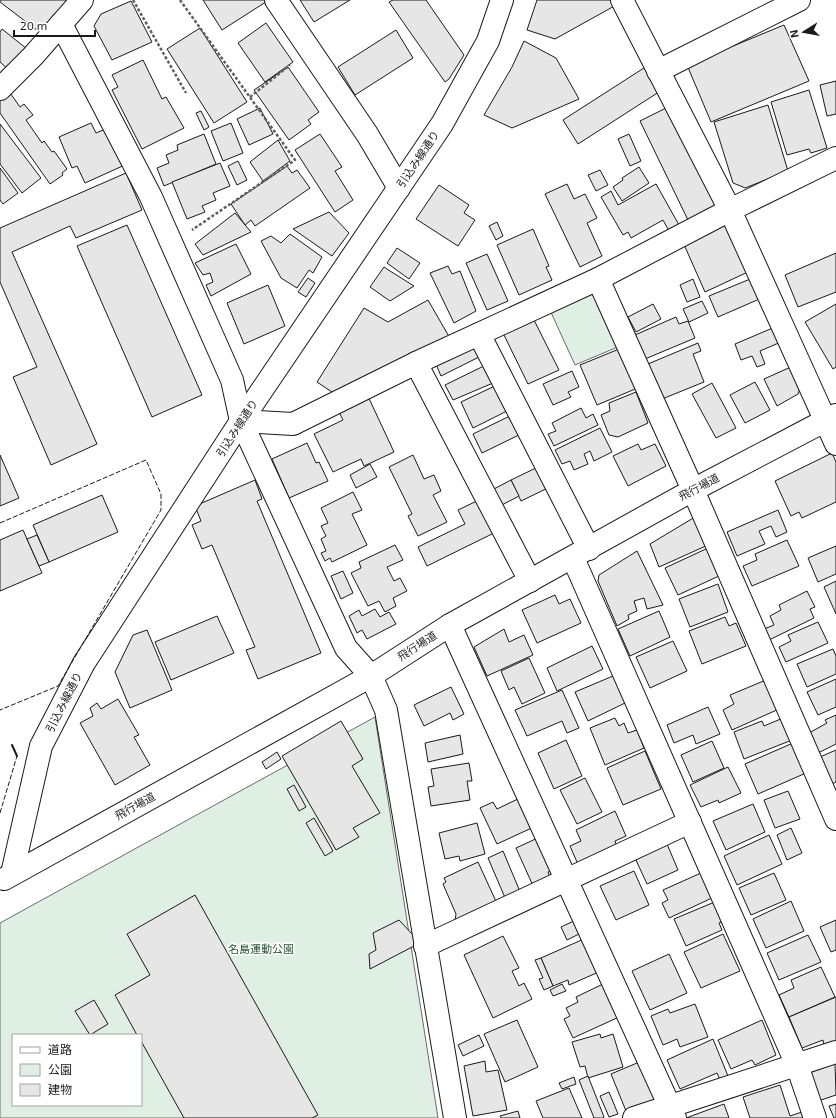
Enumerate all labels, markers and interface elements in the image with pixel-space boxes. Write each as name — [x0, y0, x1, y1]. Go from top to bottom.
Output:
scale bar — [14, 12, 95, 38]
north arrow — [784, 12, 824, 52]
text: 20 m — [20, 18, 47, 32]
text: N — [787, 29, 801, 39]
street label: 引込み線通り — [394, 128, 441, 190]
street label: 引込み線通り — [213, 397, 260, 459]
street label: 飛行場道 — [676, 470, 721, 503]
street label: 飛行場道 — [395, 628, 439, 663]
street label: 引込み線通り — [43, 669, 84, 734]
street label: 飛行場道 — [112, 789, 157, 822]
park label: 名島運動公園 — [228, 942, 294, 955]
legend — [12, 1034, 142, 1106]
text: 道路 — [48, 1042, 72, 1056]
text: 公園 — [48, 1062, 72, 1076]
text: 建物 — [48, 1082, 72, 1096]

